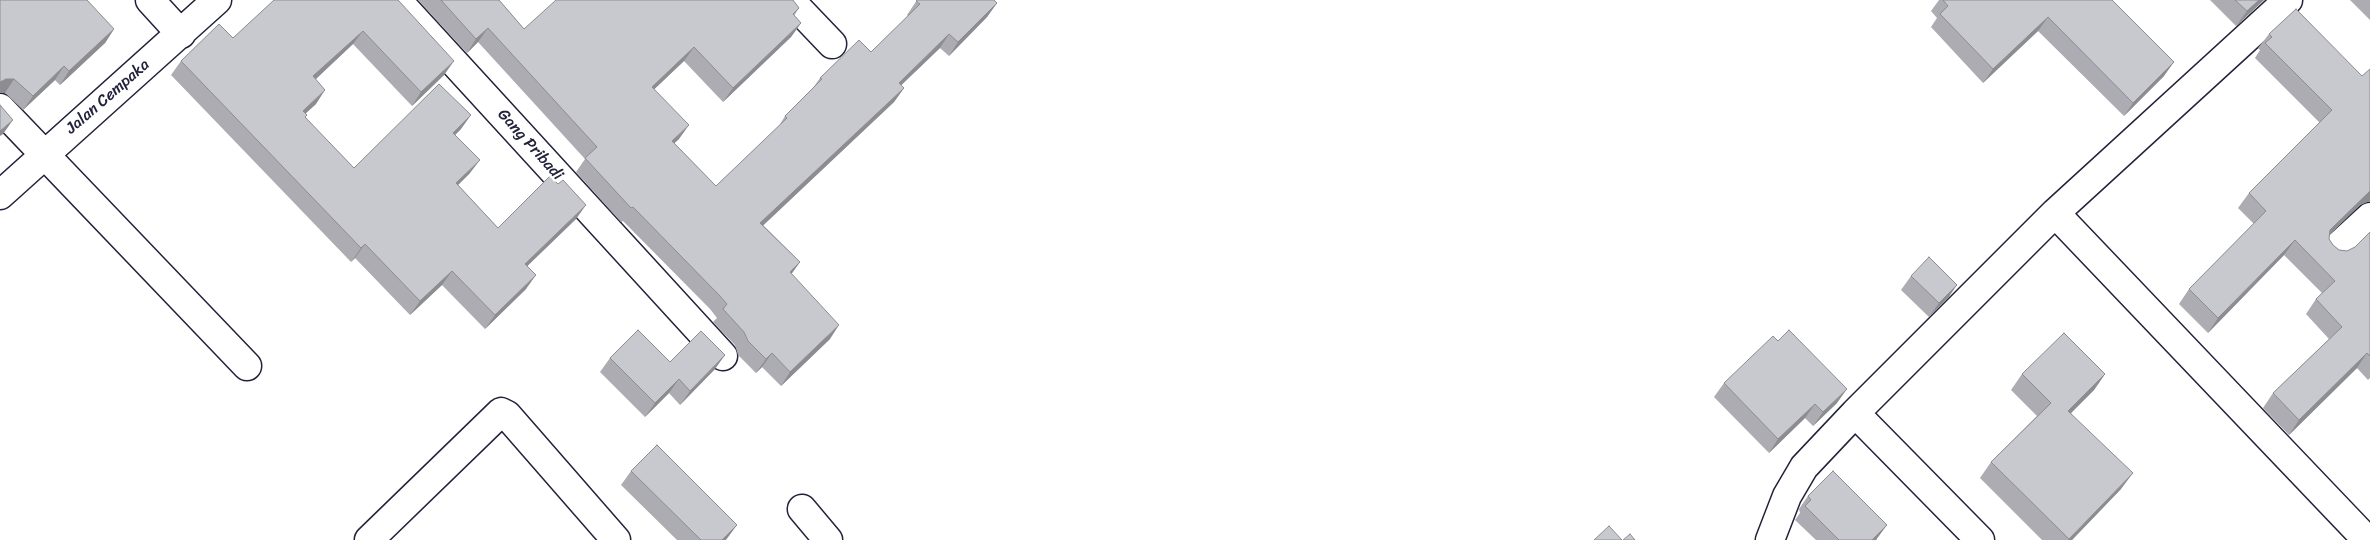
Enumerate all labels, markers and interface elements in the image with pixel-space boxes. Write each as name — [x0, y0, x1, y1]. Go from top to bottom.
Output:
street label: Jalan Cempaka — [62, 56, 154, 138]
street label: Gang Pribadi — [493, 106, 567, 184]

